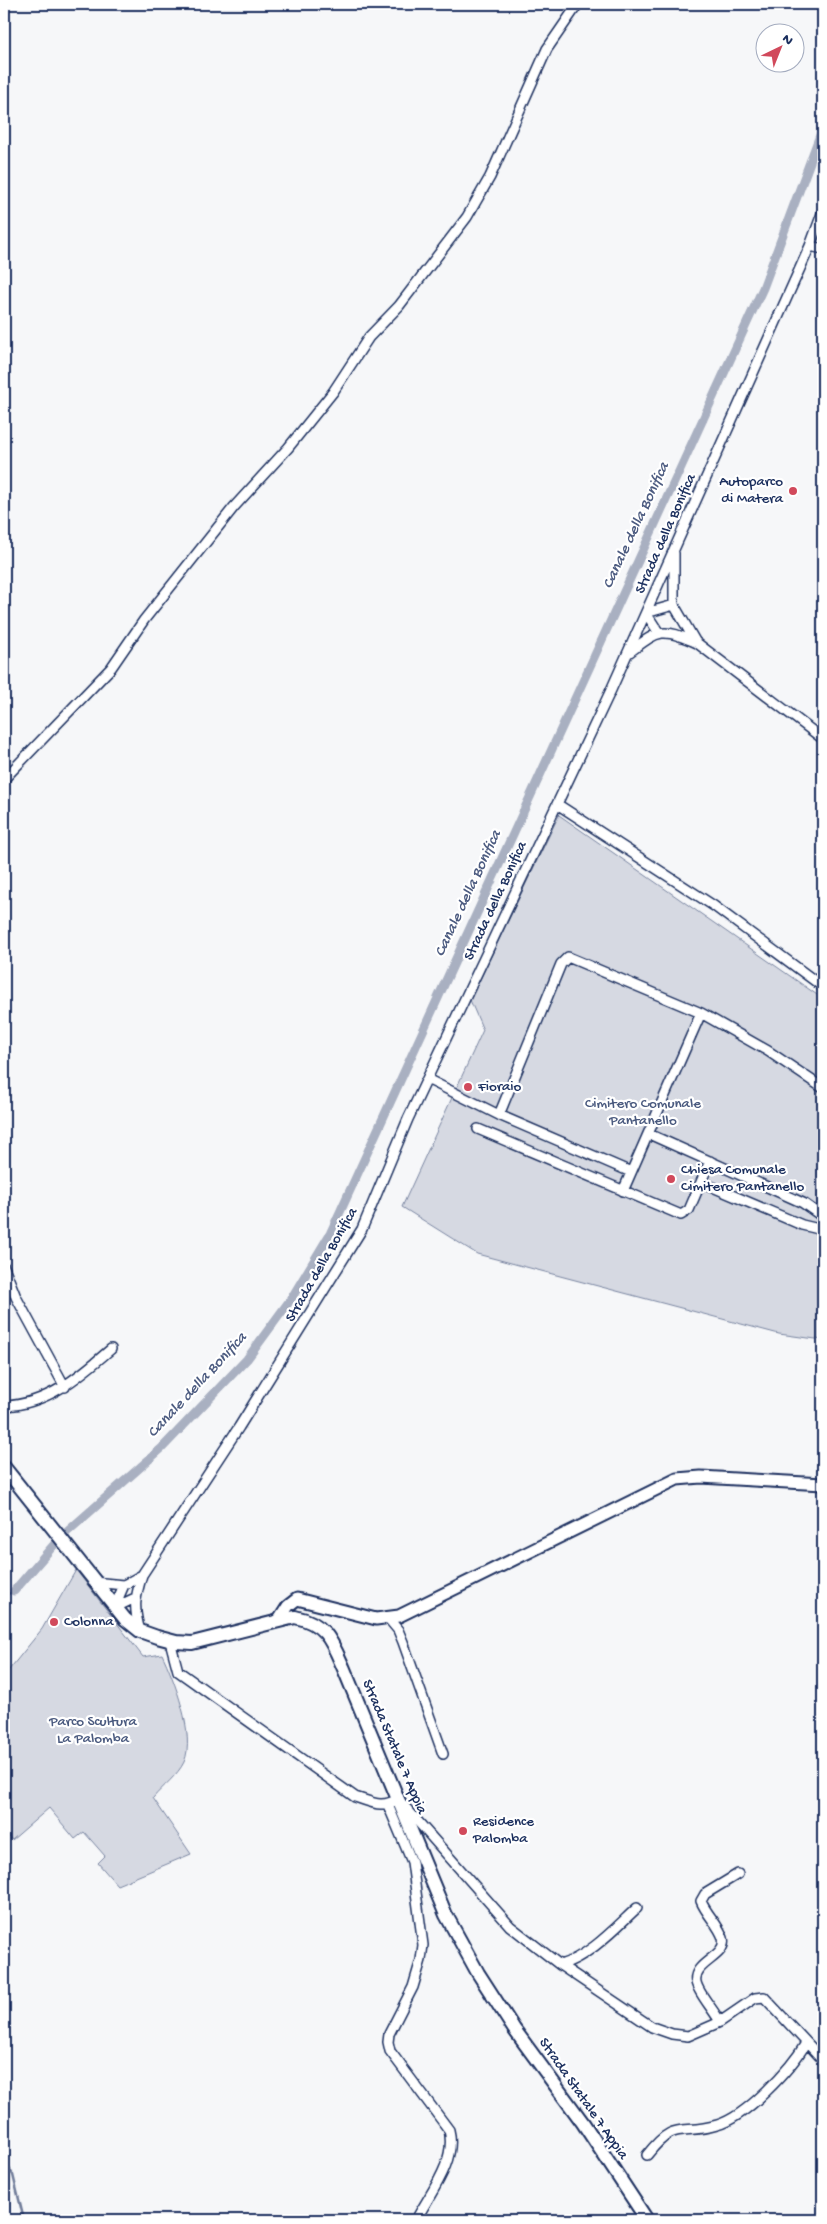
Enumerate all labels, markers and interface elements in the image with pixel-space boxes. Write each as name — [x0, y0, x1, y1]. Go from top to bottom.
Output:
north arrow — [754, 22, 804, 72]
text: N — [778, 31, 796, 50]
water label: Canale della Bonifica — [599, 459, 675, 592]
street label: Strada della Bonifica — [631, 471, 701, 597]
place label: Autoparco di Matera — [719, 473, 784, 508]
marker: Autoparco di Matera — [787, 485, 799, 497]
water label: Canale della Bonifica — [431, 827, 507, 960]
street label: Strada della Bonifica — [460, 838, 532, 963]
place label: Fioraio — [477, 1078, 522, 1096]
marker: Fioraio — [462, 1081, 474, 1093]
park label: Cimitero Comunale Pantanello — [585, 1095, 701, 1130]
place label: Chiesa Comunale Cimitero Pantanello — [681, 1161, 804, 1196]
marker: Chiesa Comunale Cimitero Pantanello — [665, 1173, 677, 1185]
street label: Strada della Bonifica — [282, 1204, 363, 1326]
water label: Canale della Bonifica — [144, 1329, 252, 1443]
place label: Colonna — [64, 1613, 114, 1631]
marker: Colonna — [48, 1616, 60, 1628]
street label: Strada Statale 7 Appia — [358, 1677, 431, 1818]
park label: Parco Scultura La Palomba — [48, 1713, 137, 1748]
place label: Residence Palomba — [472, 1813, 534, 1848]
marker: Residence Palomba — [457, 1825, 469, 1837]
street label: Strada Statale 7 Appia — [534, 2035, 632, 2164]

